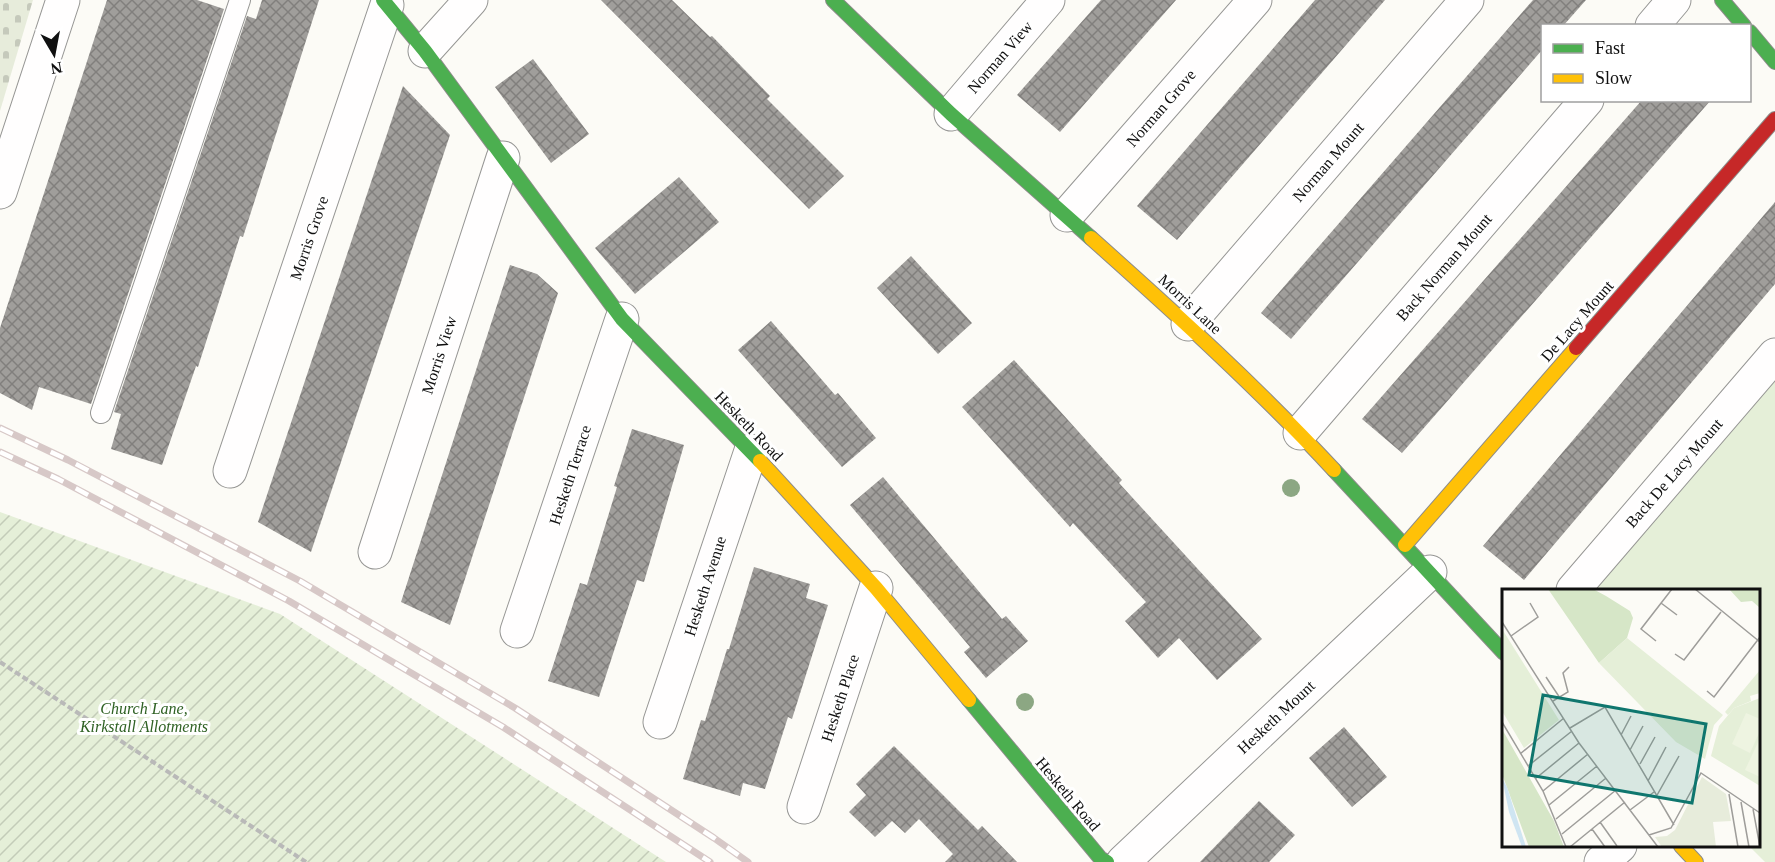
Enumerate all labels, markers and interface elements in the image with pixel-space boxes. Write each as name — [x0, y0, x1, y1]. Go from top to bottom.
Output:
street label: Norman View — [964, 17, 1036, 96]
north arrow — [24, 24, 84, 84]
legend — [1541, 24, 1751, 102]
text: Fast — [1595, 38, 1625, 58]
text: N — [49, 59, 64, 78]
street label: Norman Grove — [1123, 66, 1199, 150]
text: Slow — [1595, 68, 1632, 88]
street label: Norman Mount — [1289, 119, 1367, 205]
street label: Morris Grove — [287, 194, 331, 282]
street label: Back Norman Mount — [1393, 210, 1495, 324]
street label: Morris Lane — [1155, 271, 1225, 337]
street label: De Lacy Mount — [1537, 277, 1618, 365]
street label: Morris View — [418, 313, 460, 396]
street label: Hesketh Road — [712, 388, 786, 464]
street label: Back De Lacy Mount — [1622, 415, 1727, 531]
street label: Hesketh Terrace — [546, 423, 594, 527]
street label: Hesketh Avenue — [681, 534, 729, 638]
inset map — [1502, 589, 1760, 847]
street label: Hesketh Place — [818, 652, 862, 744]
street label: Hesketh Mount — [1234, 677, 1318, 757]
park label: Church Lane, Kirkstall Allotments — [79, 700, 208, 735]
street label: Hesketh Road — [1032, 754, 1104, 834]

